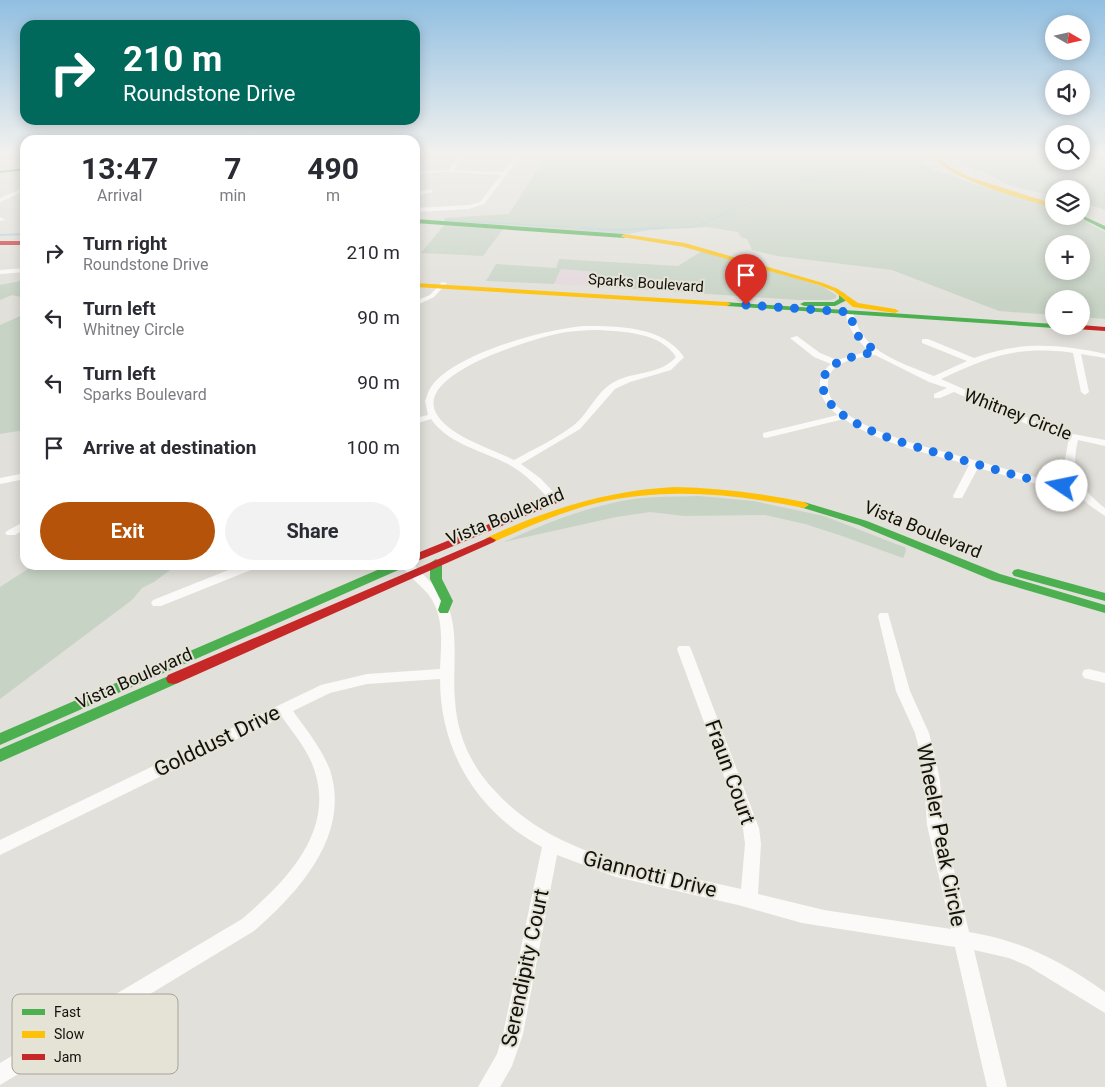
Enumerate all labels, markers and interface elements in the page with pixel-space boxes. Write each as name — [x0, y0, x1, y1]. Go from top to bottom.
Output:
north arrow — [1045, 15, 1090, 60]
map controls — [1045, 15, 1090, 335]
text: 210 m — [123, 39, 222, 80]
icon: right — [40, 40, 105, 105]
button: sound — [1045, 70, 1090, 115]
text: Roundstone Drive — [123, 81, 295, 106]
button: search — [1045, 125, 1090, 170]
text: 13:47 — [81, 151, 158, 186]
text: 7 — [224, 151, 241, 186]
text: 490 — [307, 151, 359, 186]
button: layers — [1045, 180, 1090, 225]
text: Arrival — [97, 186, 142, 205]
text: min — [219, 186, 246, 205]
text: m — [326, 186, 340, 205]
text: Turn right — [83, 232, 167, 255]
button: + — [1045, 235, 1090, 280]
icon: right — [40, 239, 68, 267]
text: 210 m — [347, 241, 400, 264]
pin — [725, 254, 767, 305]
text: Roundstone Drive — [83, 255, 208, 274]
icon: arrive — [732, 261, 760, 289]
street label: Sparks Boulevard — [587, 270, 705, 296]
button: − — [1045, 290, 1090, 335]
text: Turn left — [83, 297, 156, 320]
icon: left — [40, 304, 68, 332]
text: 90 m — [357, 306, 400, 329]
text: Whitney Circle — [83, 320, 184, 339]
text: Turn left — [83, 362, 156, 385]
icon: left — [40, 369, 68, 397]
text: 90 m — [357, 371, 400, 394]
street label: Whitney Circle — [961, 384, 1075, 444]
text: Sparks Boulevard — [83, 385, 207, 404]
icon: arrive — [40, 434, 68, 462]
text: Arrive at destination — [83, 436, 256, 459]
text: 100 m — [347, 436, 400, 459]
position arrow — [1035, 459, 1087, 511]
street label: Vista Boulevard — [443, 483, 567, 549]
street label: Vista Boulevard — [861, 496, 985, 562]
button: Exit — [40, 502, 215, 560]
button: Share — [225, 502, 400, 560]
street label: Vista Boulevard — [73, 643, 195, 713]
street label: Golddust Drive — [150, 700, 284, 782]
street label: Fraun Court — [700, 716, 760, 828]
street label: Wheeler Peak Circle — [912, 742, 970, 928]
street label: Giannotti Drive — [581, 846, 719, 902]
street label: Serendipity Court — [497, 887, 553, 1049]
legend — [12, 994, 178, 1074]
text: Fast — [54, 1004, 81, 1020]
text: Slow — [54, 1026, 85, 1042]
text: Jam — [54, 1049, 82, 1065]

